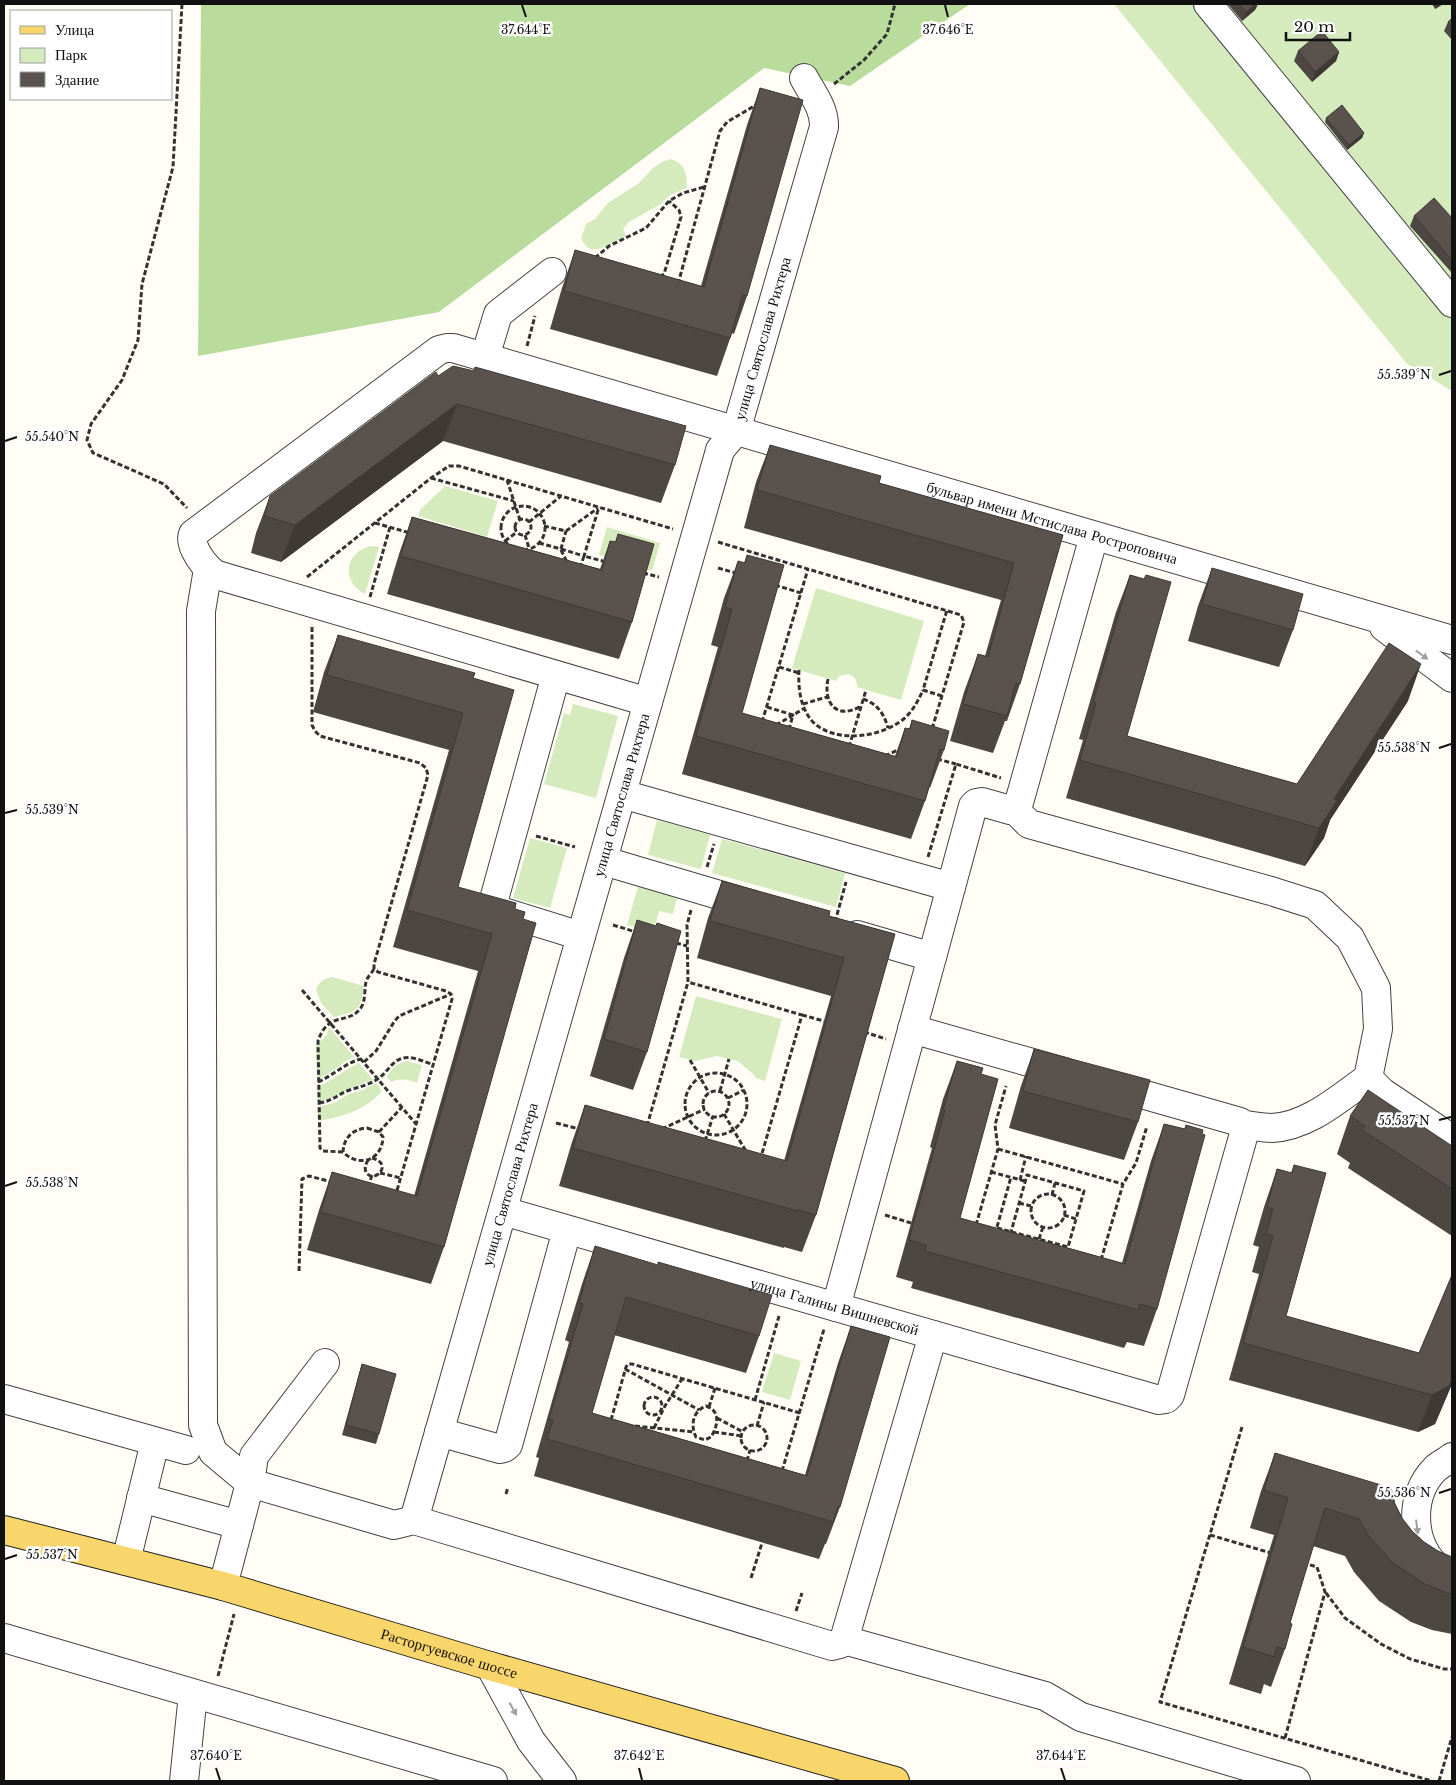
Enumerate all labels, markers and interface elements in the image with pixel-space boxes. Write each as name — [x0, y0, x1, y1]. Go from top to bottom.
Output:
legend — [10, 10, 172, 100]
scale bar — [1286, 10, 1350, 42]
text: 20 m — [1294, 17, 1334, 36]
text: Улица — [55, 20, 94, 39]
text: 37.644°E — [501, 22, 551, 37]
text: 37.646°E — [922, 22, 974, 37]
text: Парк — [55, 45, 88, 64]
text: Здание — [55, 70, 99, 89]
street label: улица Святослава Рихтера — [730, 254, 795, 422]
text: 55.539°N — [1377, 367, 1431, 382]
text: 55.540°N — [25, 429, 79, 444]
street label: бульвар имени Мстислава Ростроповича — [924, 477, 1180, 568]
one-way arrow — [1415, 650, 1429, 660]
street label: улица Святослава Рихтера — [589, 711, 653, 879]
text: 55.538°N — [1377, 740, 1431, 755]
text: 55.539°N — [25, 802, 79, 817]
street label: улица Святослава Рихтера — [477, 1100, 542, 1268]
text: 55.537°N — [1378, 1113, 1430, 1128]
text: 55.538°N — [25, 1175, 79, 1190]
street label: улица Галины Вишневской — [748, 1273, 921, 1339]
text: 55.536°N — [1377, 1485, 1431, 1500]
one-way arrow — [1413, 1519, 1421, 1535]
text: 55.537°N — [26, 1547, 78, 1562]
street label: Расторгуевское шоссе — [379, 1624, 520, 1682]
one-way arrow — [509, 1702, 518, 1716]
text: 37.640°E — [190, 1748, 242, 1763]
text: 37.642°E — [614, 1748, 665, 1763]
text: 37.644°E — [1036, 1748, 1086, 1763]

